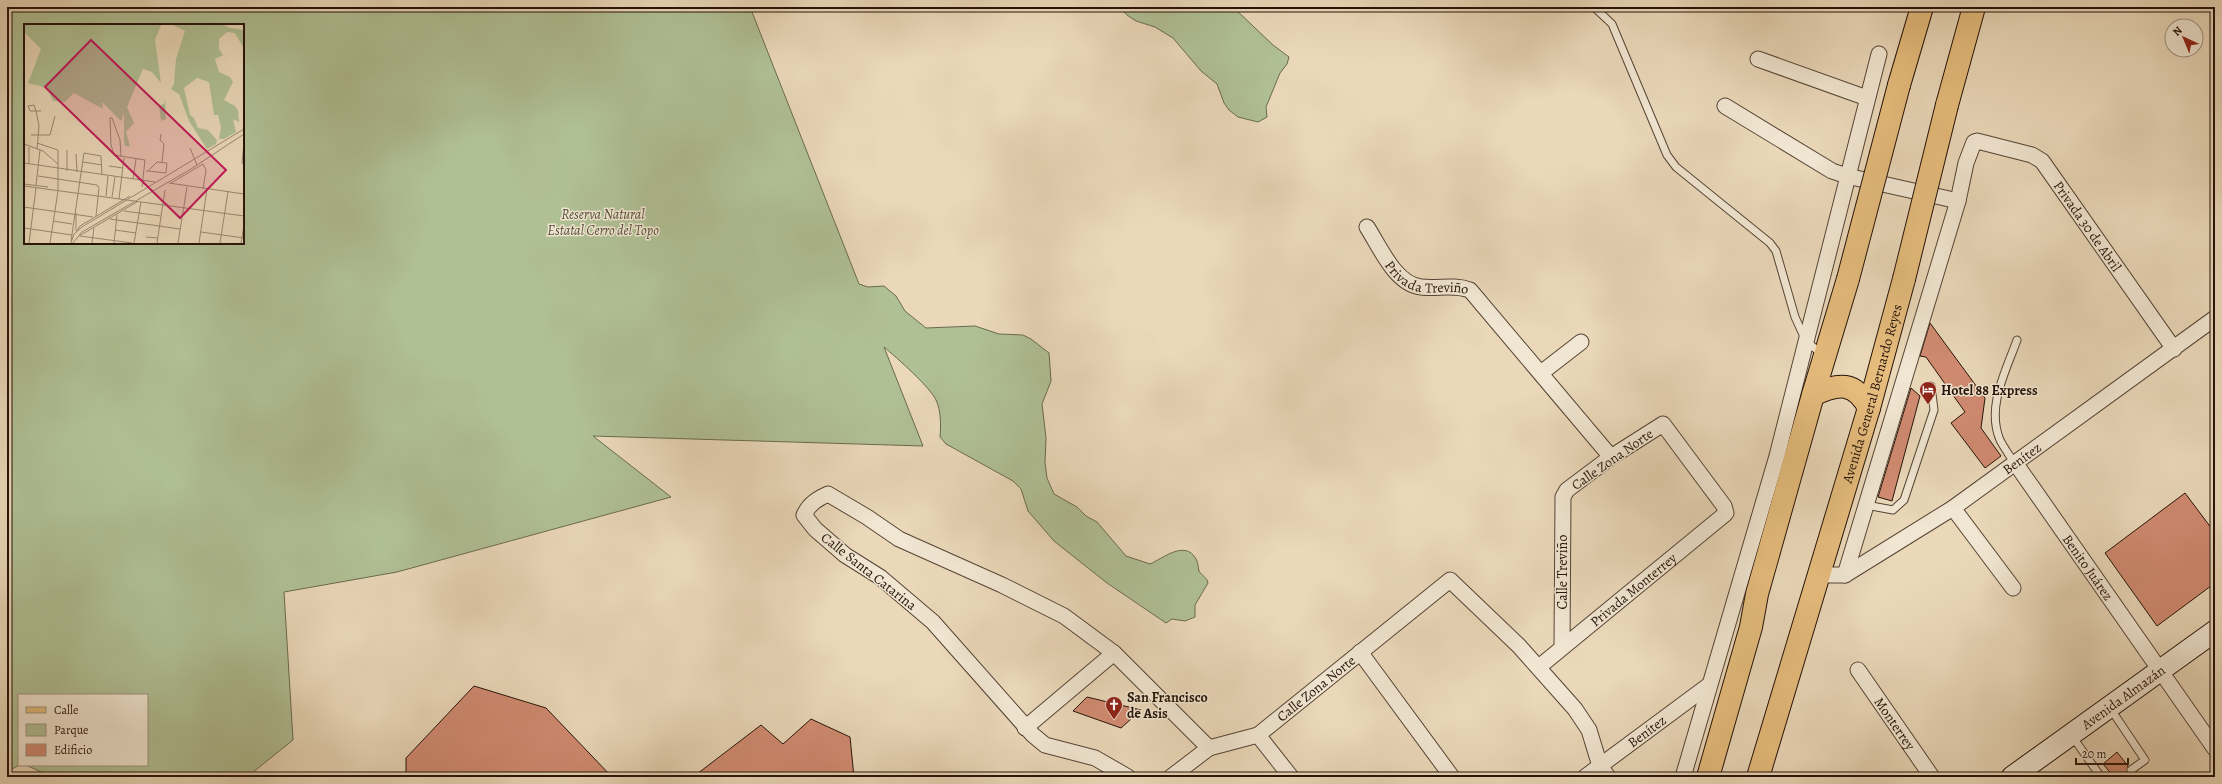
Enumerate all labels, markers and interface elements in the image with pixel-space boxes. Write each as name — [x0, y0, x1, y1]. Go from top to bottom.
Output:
north arrow — [2164, 18, 2204, 58]
text: N — [2169, 23, 2185, 39]
inset map — [24, 24, 244, 244]
street label: Privada 30 de Abril — [2049, 177, 2126, 276]
park label: Reserva Natural Estatal Cerro del Topo — [547, 205, 659, 240]
street label: Privada Treviño — [1380, 257, 1471, 299]
street label: Avenida General Bernardo Reyes — [1838, 302, 1907, 486]
hotel icon: Hotel 88 Express — [1918, 380, 1938, 405]
place label: Hotel 88 Express — [1941, 381, 2038, 400]
street label: Calle Zona Norte — [1568, 424, 1657, 495]
street label: Benítez — [1999, 438, 2045, 479]
street label: Calle Santa Catarina — [817, 528, 921, 615]
street label: Benito Juárez — [2058, 531, 2117, 605]
street label: Calle Treviño — [1553, 535, 1572, 609]
street label: Privada Monterrey — [1586, 548, 1681, 631]
street label: Calle Zona Norte — [1273, 651, 1360, 726]
street label: Avenida Almazán — [2077, 661, 2169, 735]
place label: San Francisco de Asis — [1127, 688, 1208, 723]
legend — [18, 694, 148, 766]
street label: Monterrey — [1870, 694, 1920, 755]
church icon: San Francisco de Asis — [1104, 695, 1124, 720]
text: Calle — [54, 702, 78, 718]
street label: Benítez — [1624, 711, 1670, 752]
text: Parque — [54, 722, 89, 738]
scale bar — [2076, 740, 2128, 766]
text: Edificio — [54, 742, 92, 758]
text: 20 m — [2082, 746, 2106, 762]

